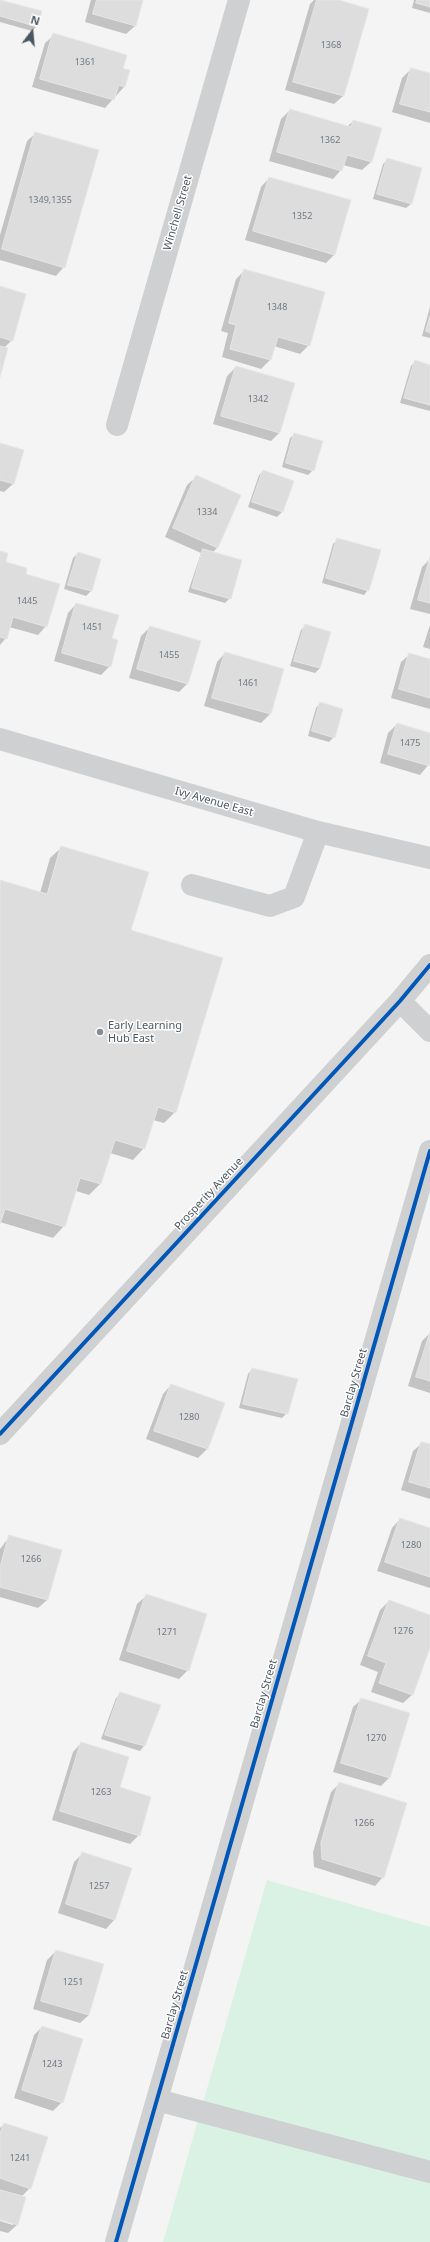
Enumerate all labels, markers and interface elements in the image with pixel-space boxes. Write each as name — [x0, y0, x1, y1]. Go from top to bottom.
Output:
north arrow — [12, 12, 52, 52]
text: N — [29, 12, 42, 28]
house number: 1368 — [321, 40, 341, 50]
house number: 1361 — [75, 57, 95, 67]
house number: 1362 — [320, 135, 340, 145]
street label: Winchell Street — [161, 174, 195, 252]
house number: 1349,1355 — [28, 195, 72, 205]
house number: 1352 — [292, 211, 312, 221]
house number: 1348 — [267, 302, 287, 312]
house number: 1342 — [248, 394, 268, 404]
house number: 1334 — [197, 507, 217, 517]
house number: 1445 — [17, 596, 37, 606]
house number: 1451 — [82, 622, 102, 632]
house number: 1455 — [159, 650, 179, 660]
house number: 1461 — [238, 678, 258, 688]
house number: 1475 — [400, 738, 420, 748]
street label: Ivy Avenue East — [173, 785, 255, 819]
place label: Early Learning Hub East — [108, 1019, 182, 1045]
marker: Early Learning Hub East — [95, 1027, 105, 1037]
street label: Prosperity Avenue — [172, 1155, 246, 1233]
street label: Barclay Street — [338, 1347, 370, 1419]
house number: 1280 — [179, 1412, 199, 1422]
house number: 1280 — [401, 1540, 421, 1550]
house number: 1266 — [21, 1554, 41, 1564]
house number: 1276 — [393, 1626, 413, 1636]
house number: 1271 — [157, 1627, 177, 1637]
street label: Barclay Street — [248, 1658, 280, 1730]
house number: 1270 — [366, 1733, 386, 1743]
house number: 1263 — [91, 1787, 111, 1797]
house number: 1266 — [354, 1818, 374, 1828]
house number: 1257 — [89, 1881, 109, 1891]
street label: Barclay Street — [159, 1969, 191, 2041]
house number: 1251 — [63, 1977, 83, 1987]
house number: 1243 — [42, 2059, 62, 2069]
house number: 1241 — [10, 2153, 30, 2163]

